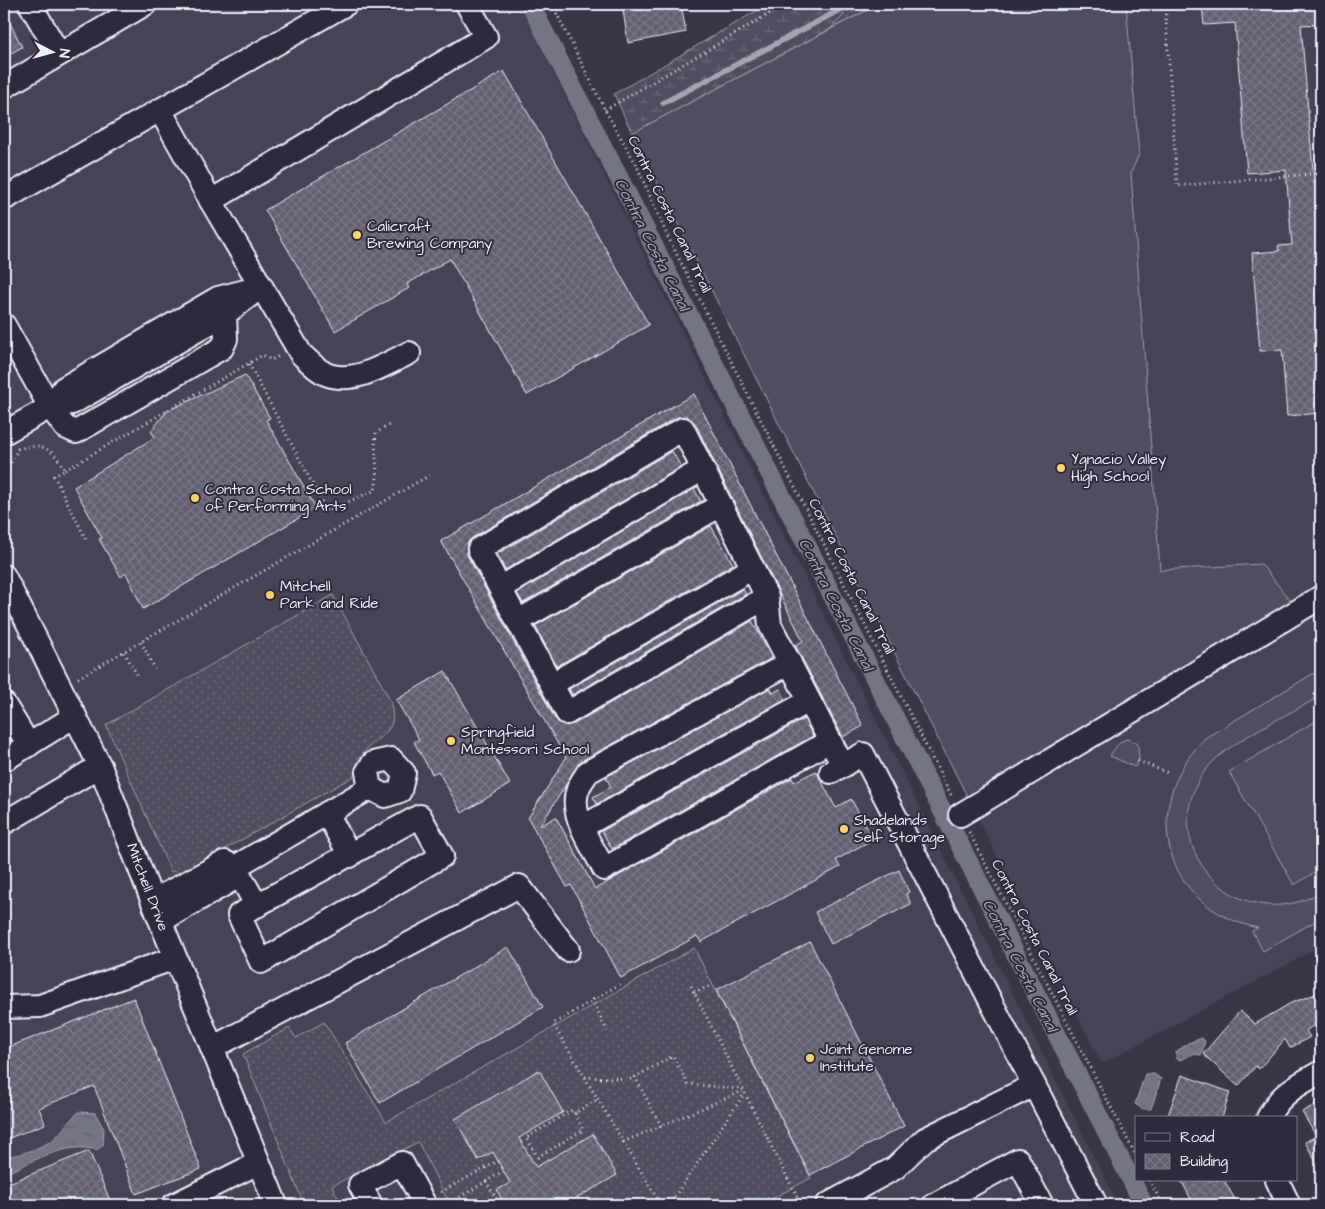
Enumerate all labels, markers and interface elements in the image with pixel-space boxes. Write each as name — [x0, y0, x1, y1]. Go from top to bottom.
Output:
north arrow — [28, 28, 78, 78]
text: N — [54, 48, 74, 59]
street label: Contra Costa Canal Trail — [624, 133, 716, 295]
water label: Contra Costa Canal — [611, 175, 695, 313]
place label: Calicraft Brewing Company — [367, 216, 492, 255]
marker: Calicraft Brewing Company — [351, 229, 363, 241]
place label: Ygnacio Valley High School — [1071, 449, 1166, 488]
marker: Ygnacio Valley High School — [1055, 462, 1067, 474]
place label: Contra Costa School of Performing Arts — [205, 479, 352, 518]
marker: Contra Costa School of Performing Arts — [189, 492, 201, 504]
street label: Contra Costa Canal Trail — [805, 495, 899, 657]
water label: Contra Costa Canal — [795, 535, 879, 673]
place label: Mitchell Park and Ride — [280, 576, 378, 614]
marker: Mitchell Park and Ride — [264, 589, 276, 601]
place label: Springfield Montessori School — [461, 722, 589, 760]
marker: Springfield Montessori School — [445, 735, 457, 747]
place label: Shadelands Self Storage — [854, 810, 945, 849]
marker: Shadelands Self Storage — [838, 823, 850, 835]
street label: Mitchell Drive — [121, 840, 174, 934]
street label: Contra Costa Canal Trail — [988, 856, 1082, 1018]
water label: Contra Costa Canal — [979, 896, 1063, 1034]
place label: Joint Genome Institute — [820, 1039, 912, 1077]
marker: Joint Genome Institute — [804, 1052, 816, 1064]
legend — [1135, 1116, 1298, 1182]
text: Road — [1180, 1127, 1215, 1148]
text: Building — [1180, 1151, 1228, 1173]

